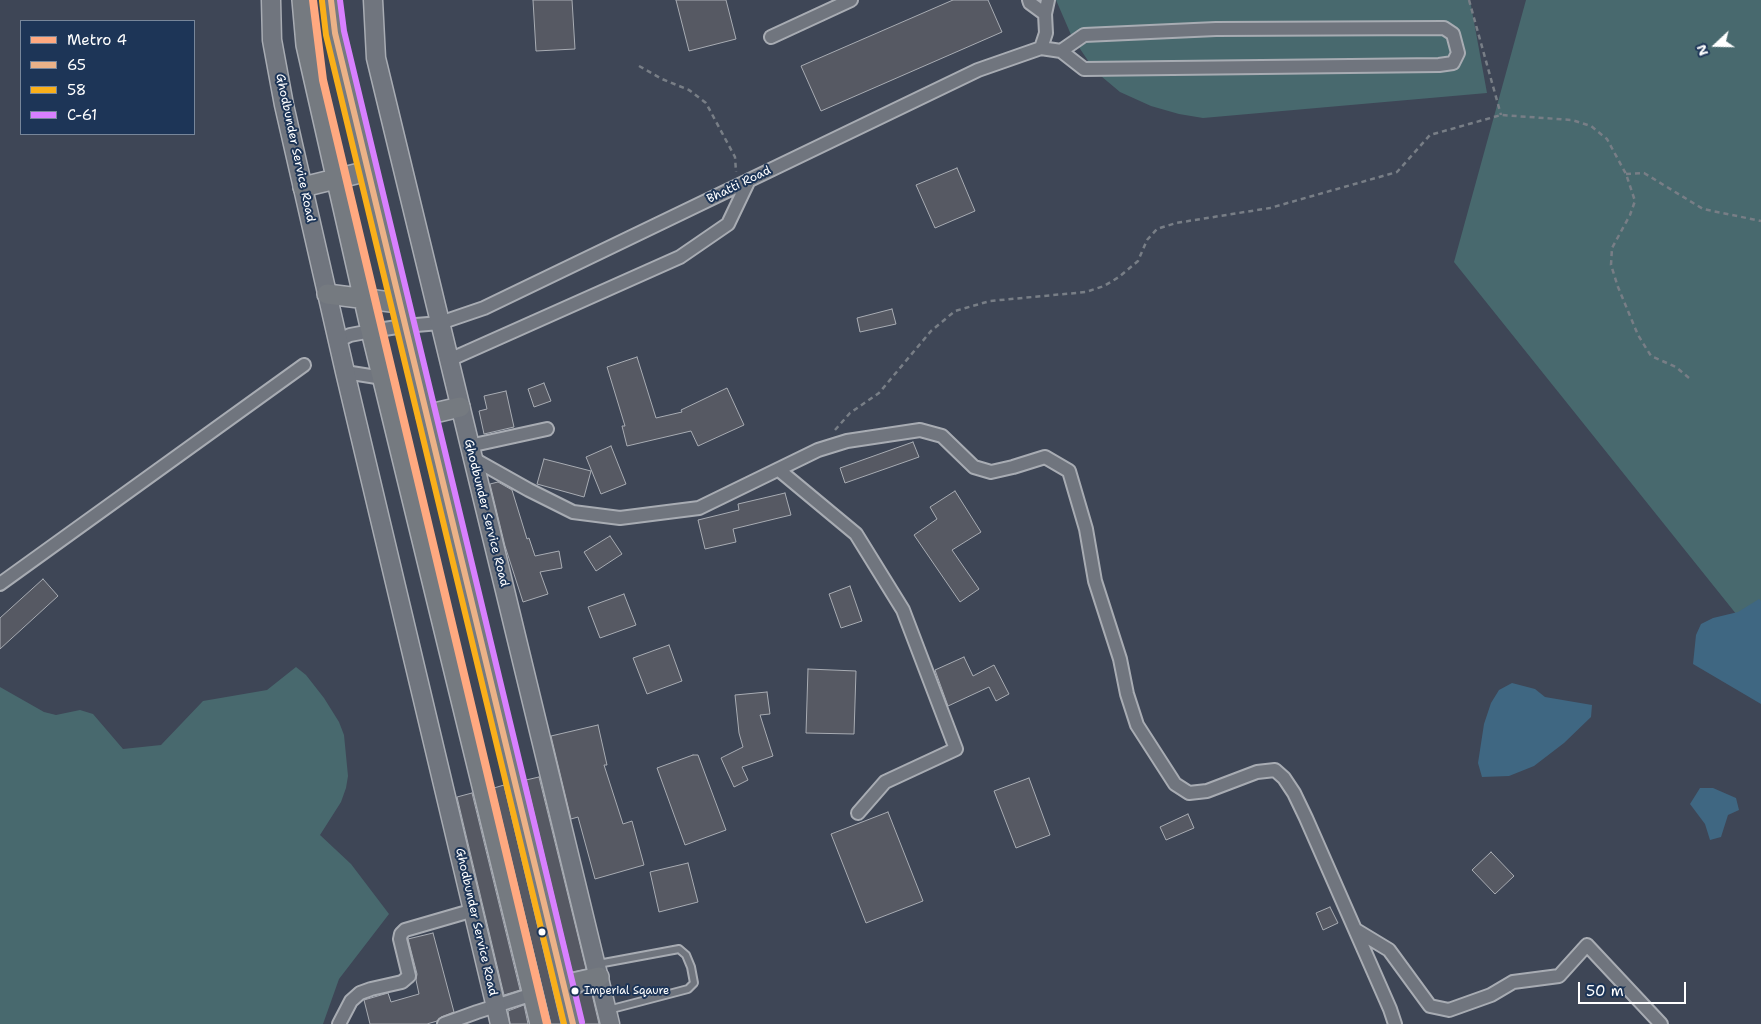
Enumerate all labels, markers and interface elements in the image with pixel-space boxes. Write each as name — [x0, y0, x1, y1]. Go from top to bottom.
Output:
legend — [20, 20, 195, 135]
north arrow — [1691, 20, 1741, 70]
text: Metro 4 — [67, 30, 127, 50]
text: N — [1692, 42, 1712, 59]
text: 65 — [67, 55, 86, 75]
street label: Ghodbunder Service Road — [272, 72, 318, 224]
text: 58 — [67, 80, 86, 100]
text: C-61 — [67, 105, 97, 125]
street label: Bhatti Road — [705, 163, 773, 207]
street label: Ghodbunder Service Road — [461, 438, 511, 588]
street label: Ghodbunder Service Road — [452, 847, 500, 997]
unlabelled marker — [537, 927, 547, 937]
scale bar — [1581, 972, 1688, 1004]
text: 50 m — [1586, 981, 1624, 1001]
place label: Imperial Sqaure — [584, 984, 669, 998]
marker: Imperial Sqaure — [570, 986, 580, 996]

